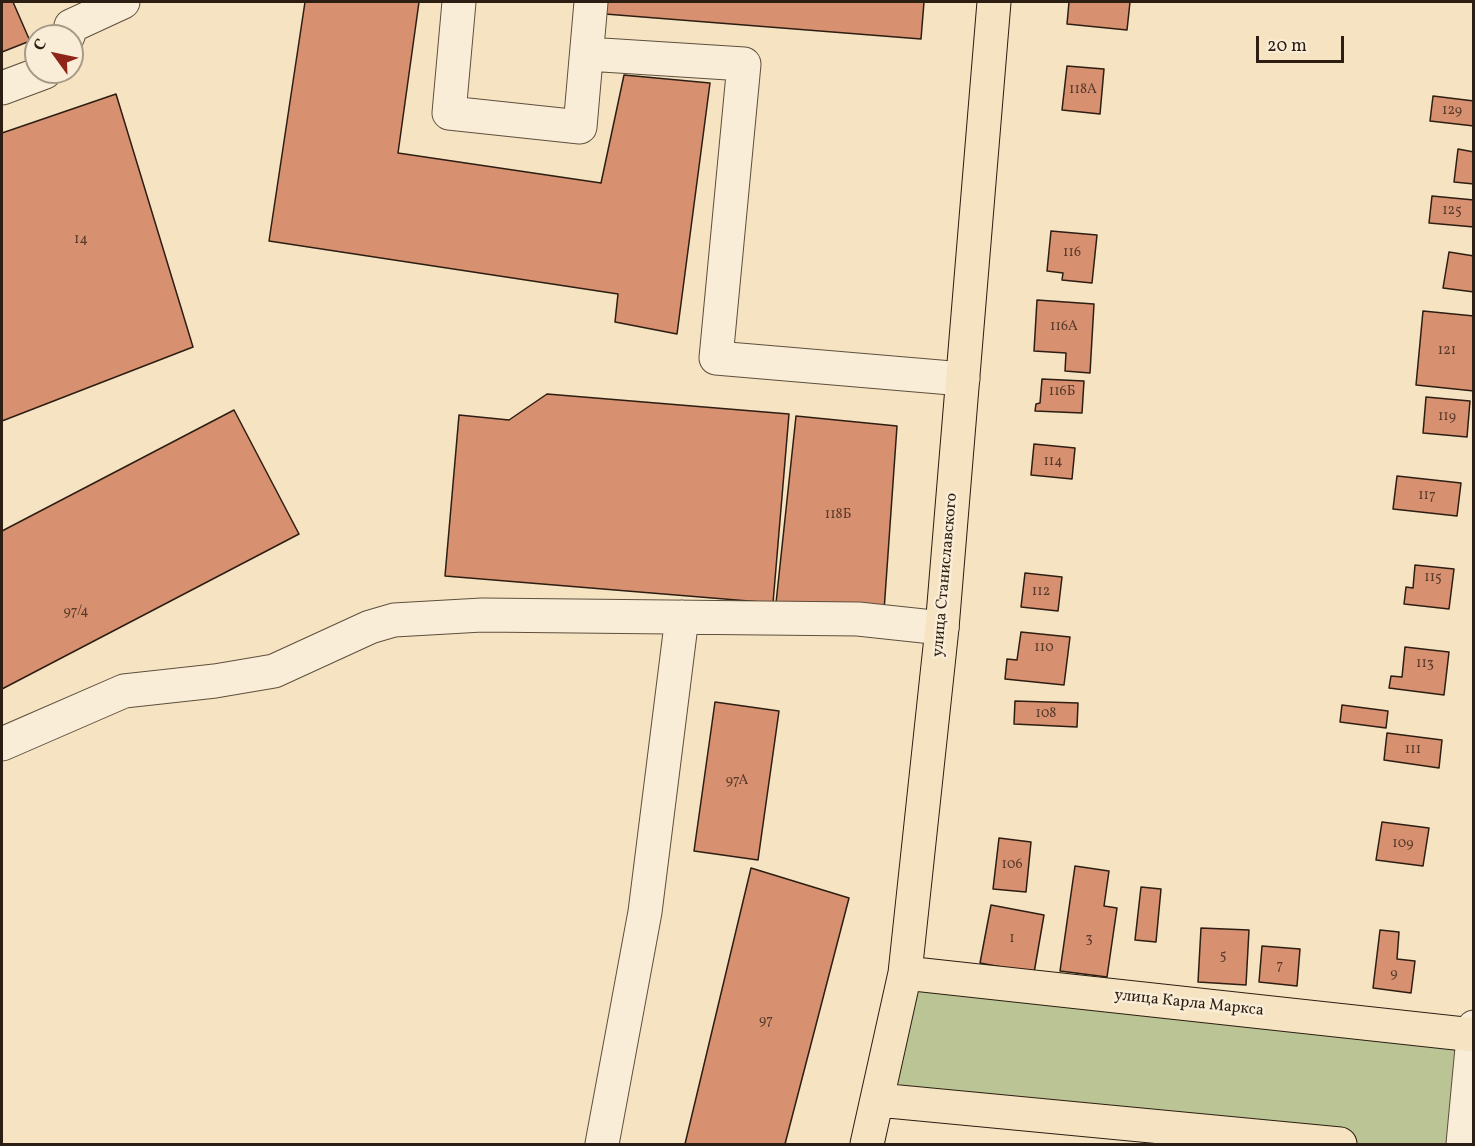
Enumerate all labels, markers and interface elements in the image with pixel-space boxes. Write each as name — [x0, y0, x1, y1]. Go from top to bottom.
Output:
north arrow — [24, 24, 84, 84]
scale bar — [1259, 24, 1348, 62]
text: 20 m — [1267, 34, 1307, 59]
text: С — [29, 35, 53, 56]
house number: 118А — [1069, 82, 1097, 98]
house number: 129 — [1442, 103, 1462, 119]
house number: 125 — [1442, 203, 1462, 219]
house number: 14 — [74, 232, 88, 248]
house number: 116 — [1063, 245, 1081, 261]
house number: 116А — [1050, 319, 1078, 335]
house number: 121 — [1438, 343, 1456, 359]
house number: 116Б — [1049, 384, 1075, 400]
house number: 119 — [1438, 409, 1456, 425]
house number: 114 — [1043, 454, 1063, 470]
house number: 117 — [1418, 488, 1436, 504]
street label: улица Станиславского — [929, 492, 963, 658]
house number: 118Б — [825, 507, 851, 523]
house number: 115 — [1424, 570, 1442, 586]
house number: 112 — [1032, 584, 1050, 600]
house number: 97/4 — [63, 604, 89, 620]
house number: 110 — [1034, 640, 1054, 656]
house number: 113 — [1416, 656, 1434, 672]
house number: 108 — [1036, 706, 1056, 722]
house number: 111 — [1405, 742, 1421, 758]
house number: 97А — [726, 773, 748, 789]
house number: 109 — [1392, 836, 1414, 852]
house number: 106 — [1001, 857, 1023, 873]
house number: 1 — [1009, 931, 1015, 947]
house number: 3 — [1085, 931, 1093, 947]
house number: 5 — [1220, 948, 1226, 964]
house number: 7 — [1277, 958, 1283, 974]
house number: 9 — [1390, 966, 1398, 982]
street label: улица Карла Маркса — [1113, 987, 1265, 1021]
house number: 97 — [759, 1013, 773, 1029]

